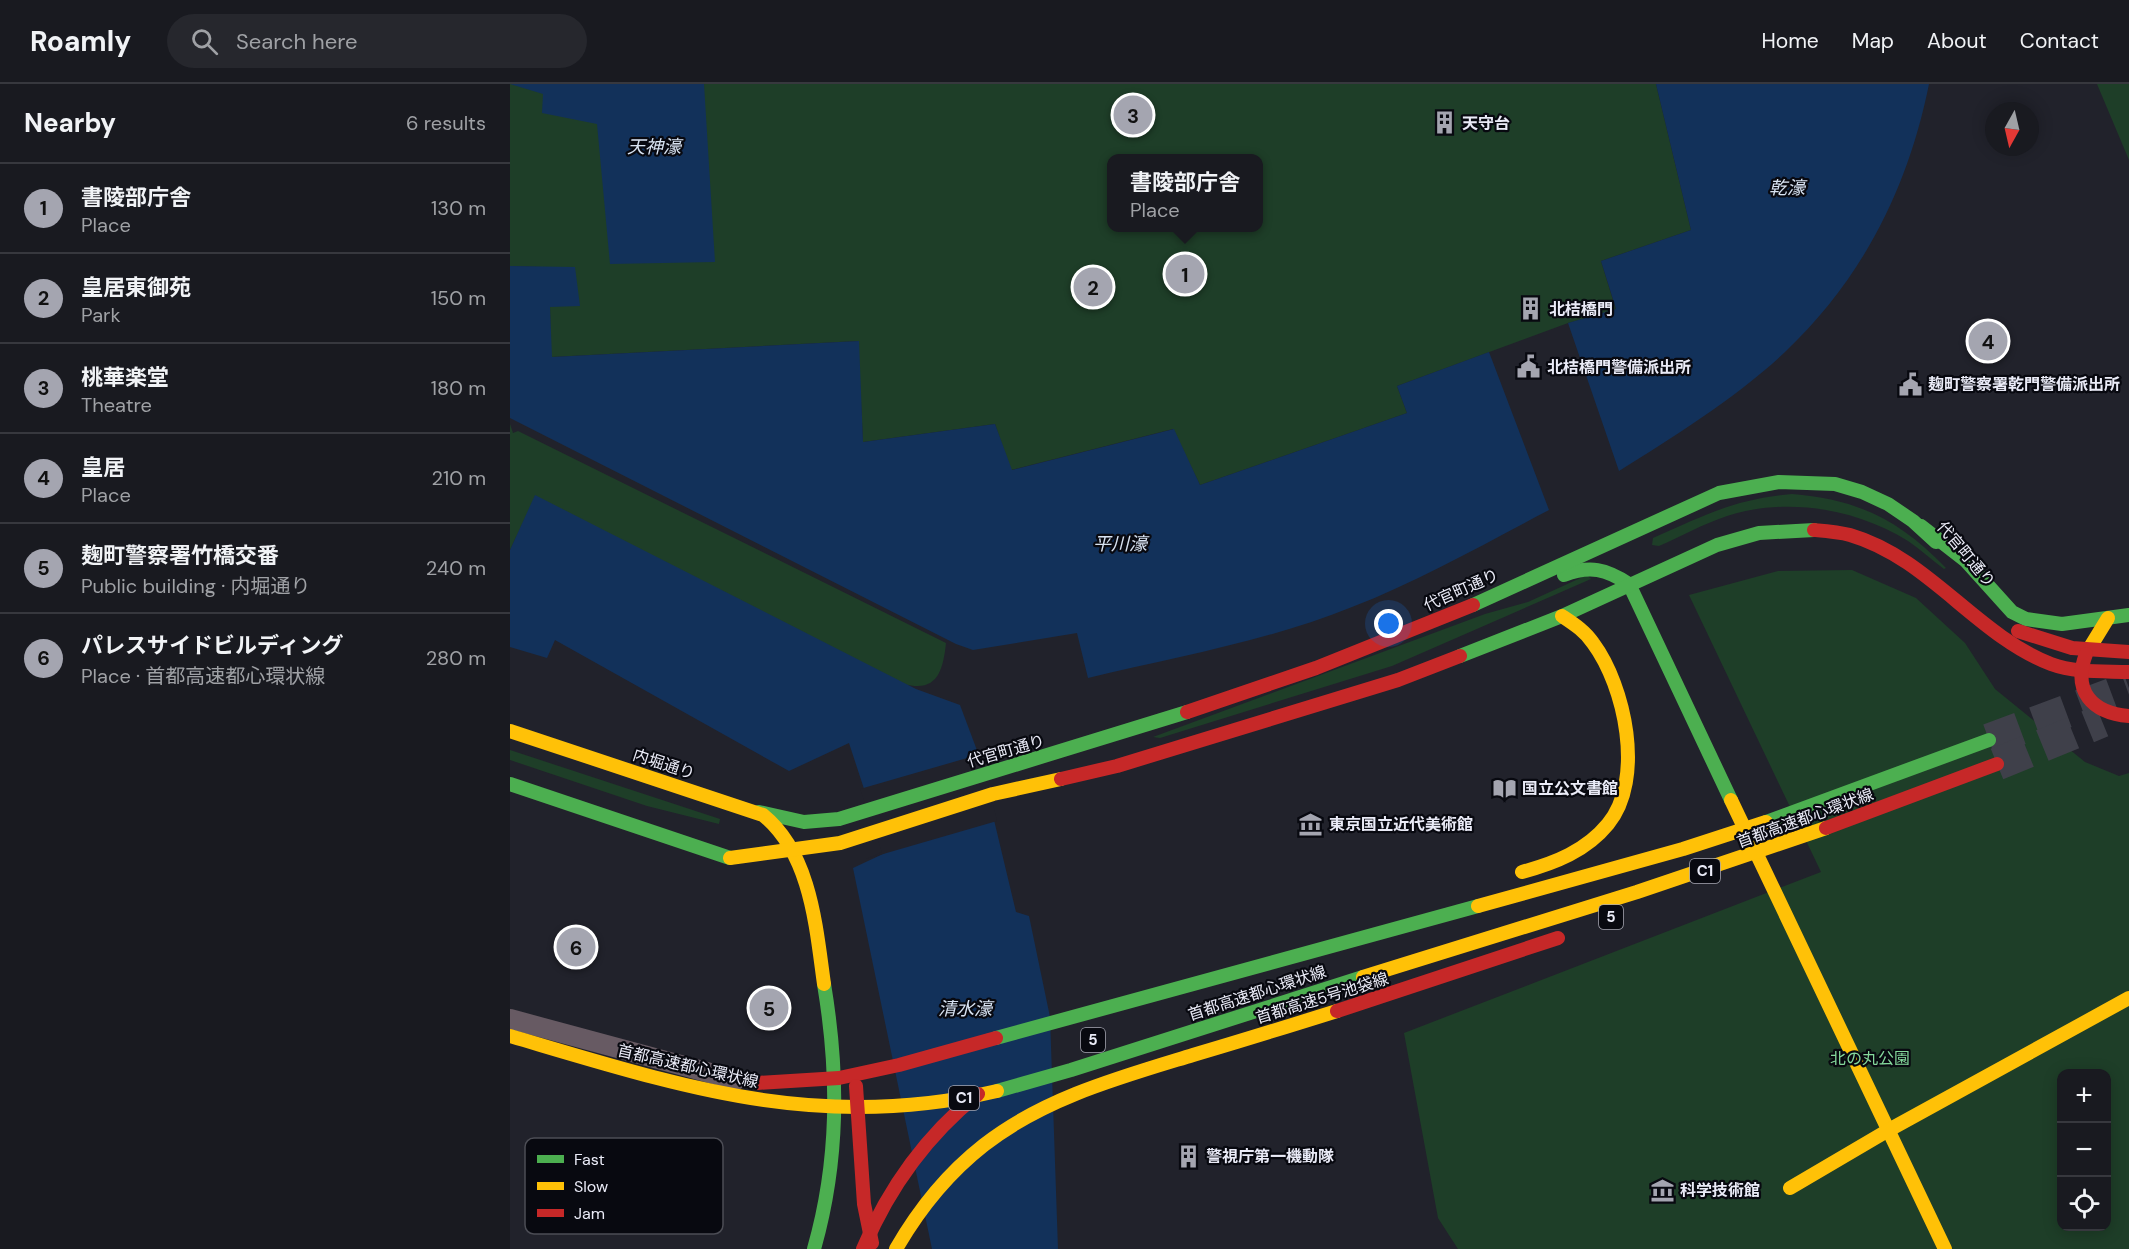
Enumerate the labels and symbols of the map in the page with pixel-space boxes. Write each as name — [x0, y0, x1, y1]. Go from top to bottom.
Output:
pin: 3 — [1114, 93, 1152, 138]
north arrow — [1985, 102, 2039, 156]
building icon: 天守台 — [1431, 110, 1457, 136]
place label: 天守台 — [1462, 113, 1510, 134]
water label: 天神濠 — [627, 135, 684, 159]
water label: 乾濠 — [1769, 176, 1808, 200]
pin: 1 — [1166, 252, 1204, 297]
pin: 2 — [1074, 264, 1112, 310]
building icon: 北桔橋門 — [1518, 296, 1544, 322]
place label: 北桔橋門 — [1549, 299, 1613, 320]
pin: 4 — [1968, 318, 2008, 364]
public building icon: 北桔橋門警備派出所 — [1516, 354, 1542, 380]
place label: 北桔橋門警備派出所 — [1547, 357, 1691, 378]
public building icon: 麹町警察署乾門警備派出所 — [1897, 371, 1923, 397]
place label: 麹町警察署乾門警備派出所 — [1928, 374, 2120, 395]
street label: 代官町通り — [1932, 517, 2000, 591]
water label: 平川濠 — [1093, 532, 1150, 556]
street label: 代官町通り — [1420, 564, 1502, 616]
your location — [1374, 609, 1403, 638]
street label: 代官町通り — [965, 730, 1047, 772]
street label: 内堀通り — [630, 744, 698, 784]
library icon: 国立公文書館 — [1491, 775, 1517, 801]
place label: 国立公文書館 — [1522, 778, 1618, 799]
street label: 首都高速都心環状線 — [1734, 784, 1876, 852]
museum icon: 東京国立近代美術館 — [1298, 811, 1324, 837]
place label: 東京国立近代美術館 — [1329, 814, 1473, 835]
road number: C1 — [1690, 859, 1720, 883]
road number: 5 — [1599, 905, 1623, 929]
pin: 6 — [556, 924, 596, 970]
street label: 首都高速都心環状線 — [1185, 961, 1329, 1025]
street label: 首都高速5号池袋線 — [1253, 968, 1391, 1028]
pin: 5 — [750, 986, 788, 1030]
water label: 清水濠 — [938, 997, 995, 1021]
road number: 5 — [1081, 1028, 1105, 1052]
street label: 首都高速都心環状線 — [615, 1040, 761, 1092]
park label: 北の丸公園 — [1830, 1048, 1910, 1069]
road number: C1 — [949, 1086, 979, 1110]
legend — [525, 1138, 723, 1234]
building icon: 警視庁第一機動隊 — [1175, 1143, 1201, 1169]
place label: 警視庁第一機動隊 — [1206, 1146, 1334, 1167]
text: Fast — [574, 1149, 605, 1170]
text: Slow — [574, 1176, 608, 1197]
museum icon: 科学技術館 — [1649, 1177, 1675, 1203]
place label: 科学技術館 — [1680, 1180, 1760, 1201]
text: Jam — [574, 1203, 605, 1224]

